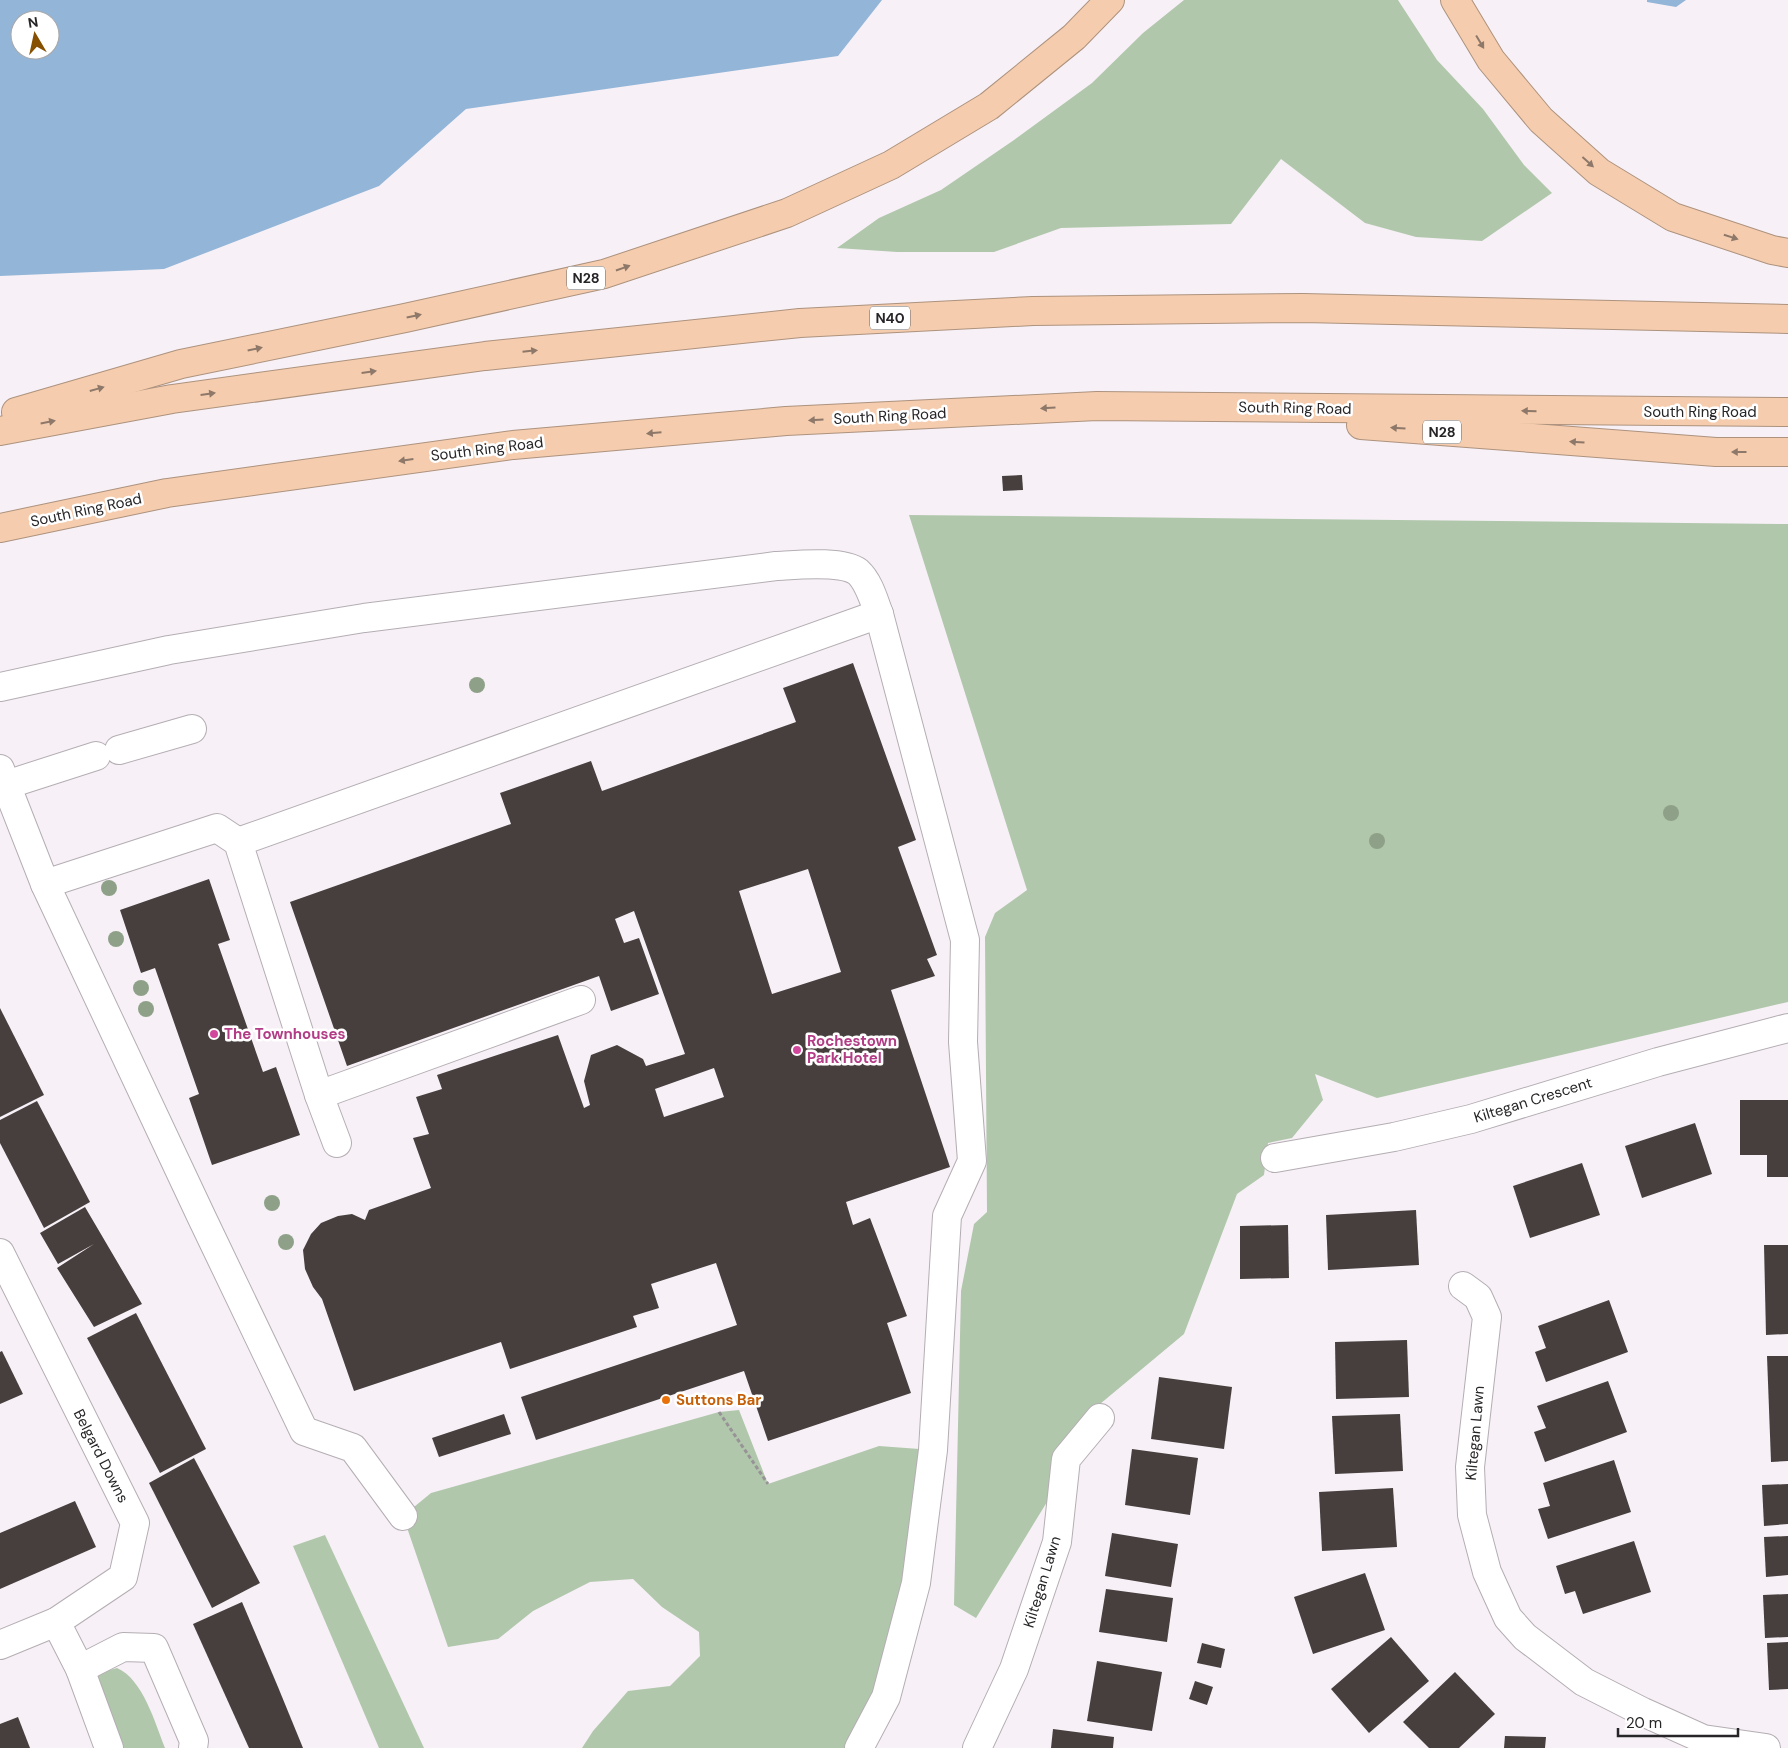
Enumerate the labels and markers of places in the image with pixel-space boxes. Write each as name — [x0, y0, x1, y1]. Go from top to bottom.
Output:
place label: The Townhouses — [224, 1024, 346, 1044]
marker: The Townhouses — [208, 1028, 220, 1040]
place label: Rochestown Park Hotel — [807, 1031, 897, 1068]
marker: Rochestown Park Hotel — [791, 1044, 803, 1056]
place label: Suttons Bar — [676, 1390, 762, 1410]
marker: Suttons Bar — [660, 1394, 672, 1406]

